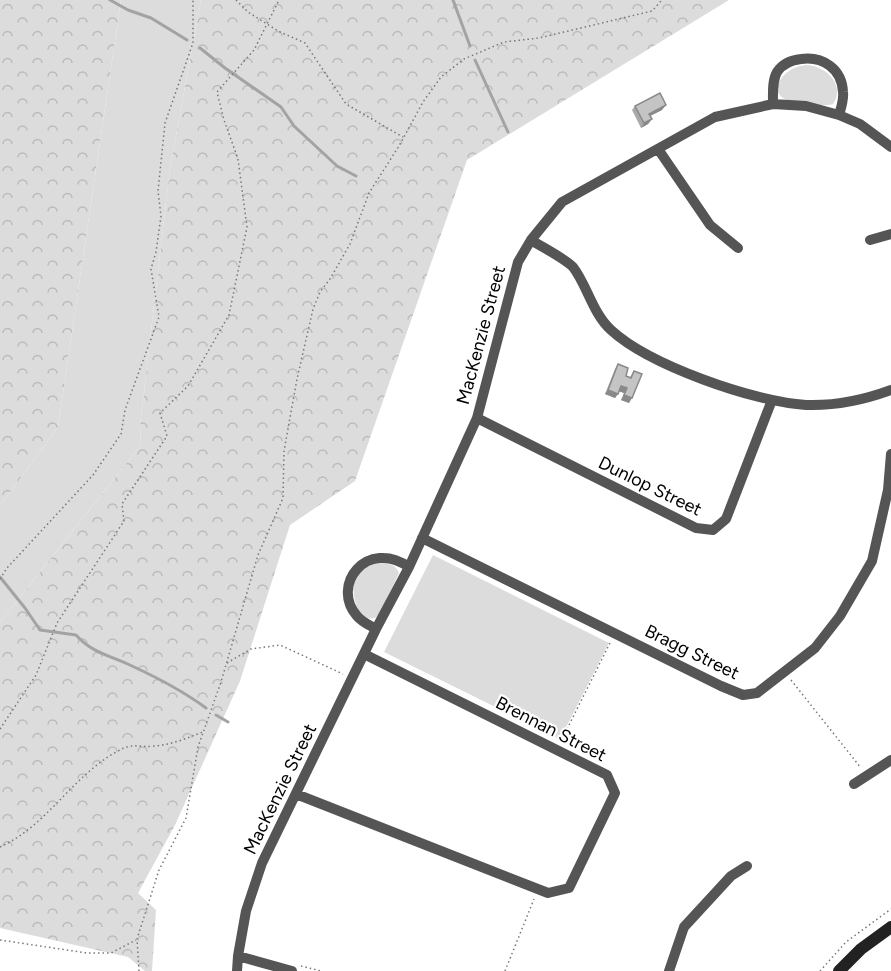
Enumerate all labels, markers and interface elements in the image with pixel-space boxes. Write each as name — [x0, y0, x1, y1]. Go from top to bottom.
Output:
street label: MacKenzie Street — [452, 263, 510, 407]
street label: Dunlop Street — [595, 451, 705, 521]
street label: Bragg Street — [641, 620, 743, 684]
street label: Brennan Street — [492, 692, 610, 766]
street label: MacKenzie Street — [239, 720, 321, 858]

